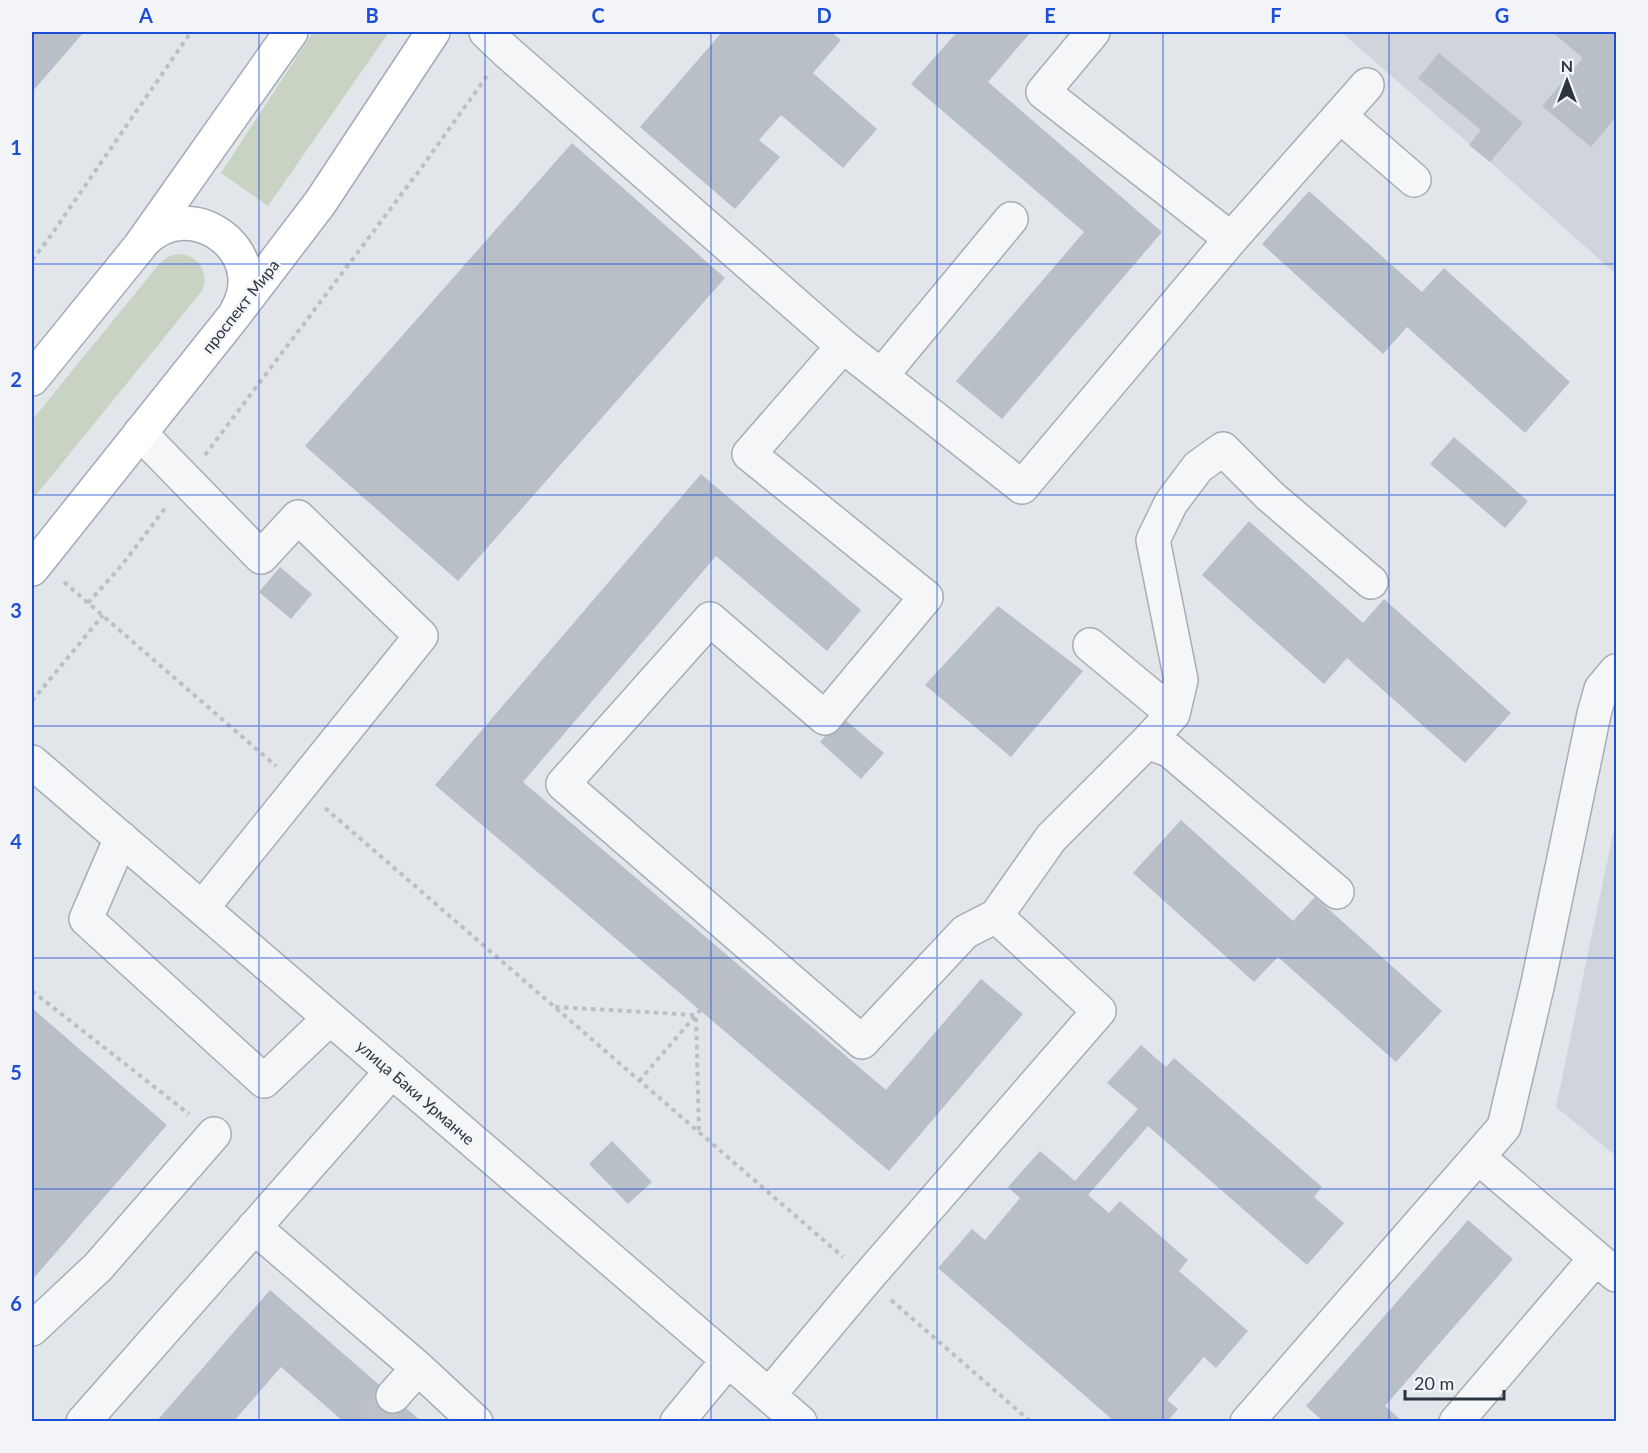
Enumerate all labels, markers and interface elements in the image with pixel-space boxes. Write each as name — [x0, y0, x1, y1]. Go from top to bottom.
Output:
text: A — [138, 3, 153, 27]
text: B — [365, 3, 379, 27]
text: C — [591, 3, 605, 27]
text: D — [816, 3, 832, 27]
text: E — [1044, 3, 1056, 27]
text: F — [1270, 3, 1282, 27]
text: G — [1495, 3, 1509, 27]
north arrow — [1537, 51, 1597, 111]
text: N — [1561, 56, 1573, 75]
text: 1 — [10, 135, 22, 159]
street label: проспект Мира — [198, 255, 282, 357]
text: 2 — [10, 367, 22, 391]
text: 3 — [10, 598, 22, 622]
text: 4 — [10, 829, 22, 853]
street label: улица Баки Урманче — [353, 1036, 479, 1148]
text: 5 — [10, 1060, 22, 1084]
text: 6 — [10, 1291, 22, 1315]
scale bar — [1405, 1363, 1504, 1401]
text: 20 m — [1414, 1372, 1454, 1394]

